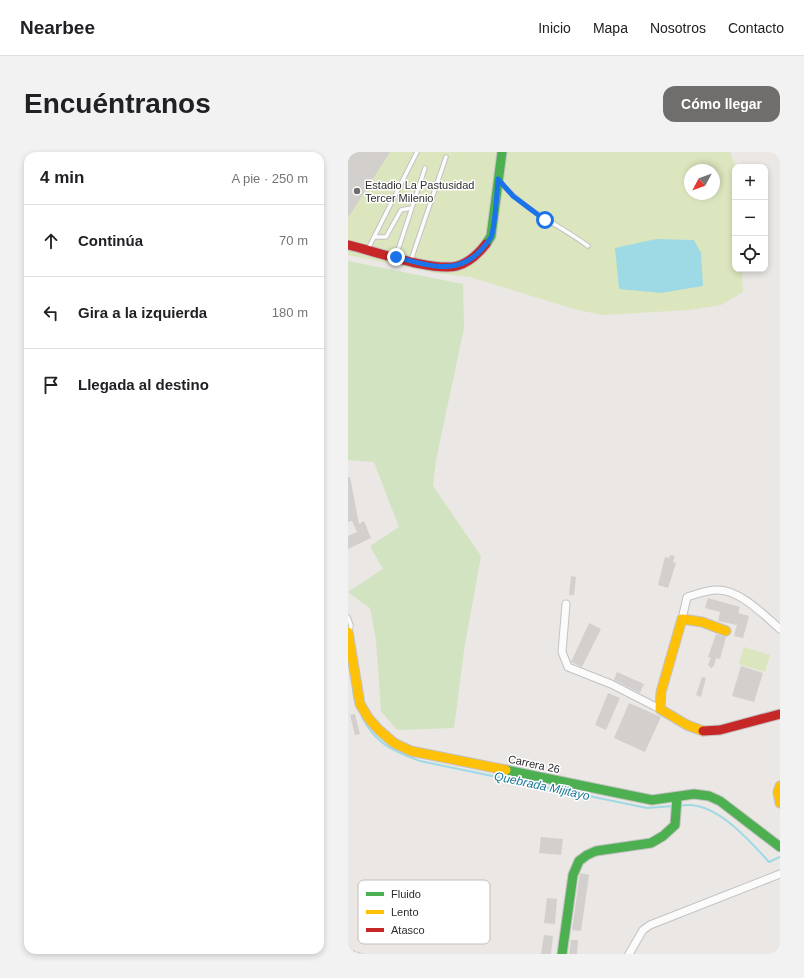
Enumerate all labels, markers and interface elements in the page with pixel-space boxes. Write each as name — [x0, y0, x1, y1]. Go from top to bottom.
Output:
text: Nearbee — [20, 17, 95, 38]
text: Inicio — [538, 20, 571, 36]
text: Mapa — [593, 20, 628, 36]
text: Nosotros — [650, 20, 706, 36]
text: Contacto — [728, 20, 784, 36]
button: Cómo llegar — [663, 86, 780, 122]
text: Encuéntranos — [24, 88, 211, 119]
north arrow — [684, 164, 720, 200]
map controls — [732, 164, 768, 272]
button: + — [732, 164, 768, 200]
text: 4 min — [40, 168, 84, 187]
text: A pie · 250 m — [231, 171, 308, 186]
place label: Estadio La Pastusidad Tercer Milenio — [365, 179, 474, 204]
marker: Estadio La Pastusidad Tercer Milenio — [352, 186, 362, 196]
button: − — [732, 200, 768, 236]
route start — [536, 211, 554, 229]
icon: ahead — [40, 230, 62, 252]
text: Continúa — [78, 232, 143, 249]
text: 70 m — [279, 233, 308, 248]
button: locate — [732, 236, 768, 272]
route end — [387, 248, 405, 266]
icon: left — [40, 302, 62, 324]
text: Gira a la izquierda — [78, 304, 207, 321]
text: 180 m — [272, 305, 308, 320]
icon: arrive — [40, 374, 62, 396]
text: Llegada al destino — [78, 376, 209, 393]
street label: Carrera 26 — [507, 753, 561, 775]
water label: Quebrada Mijitayo — [493, 769, 591, 803]
legend — [358, 880, 490, 944]
text: Fluido — [391, 888, 421, 900]
text: Lento — [391, 906, 419, 918]
text: Atasco — [391, 924, 425, 936]

